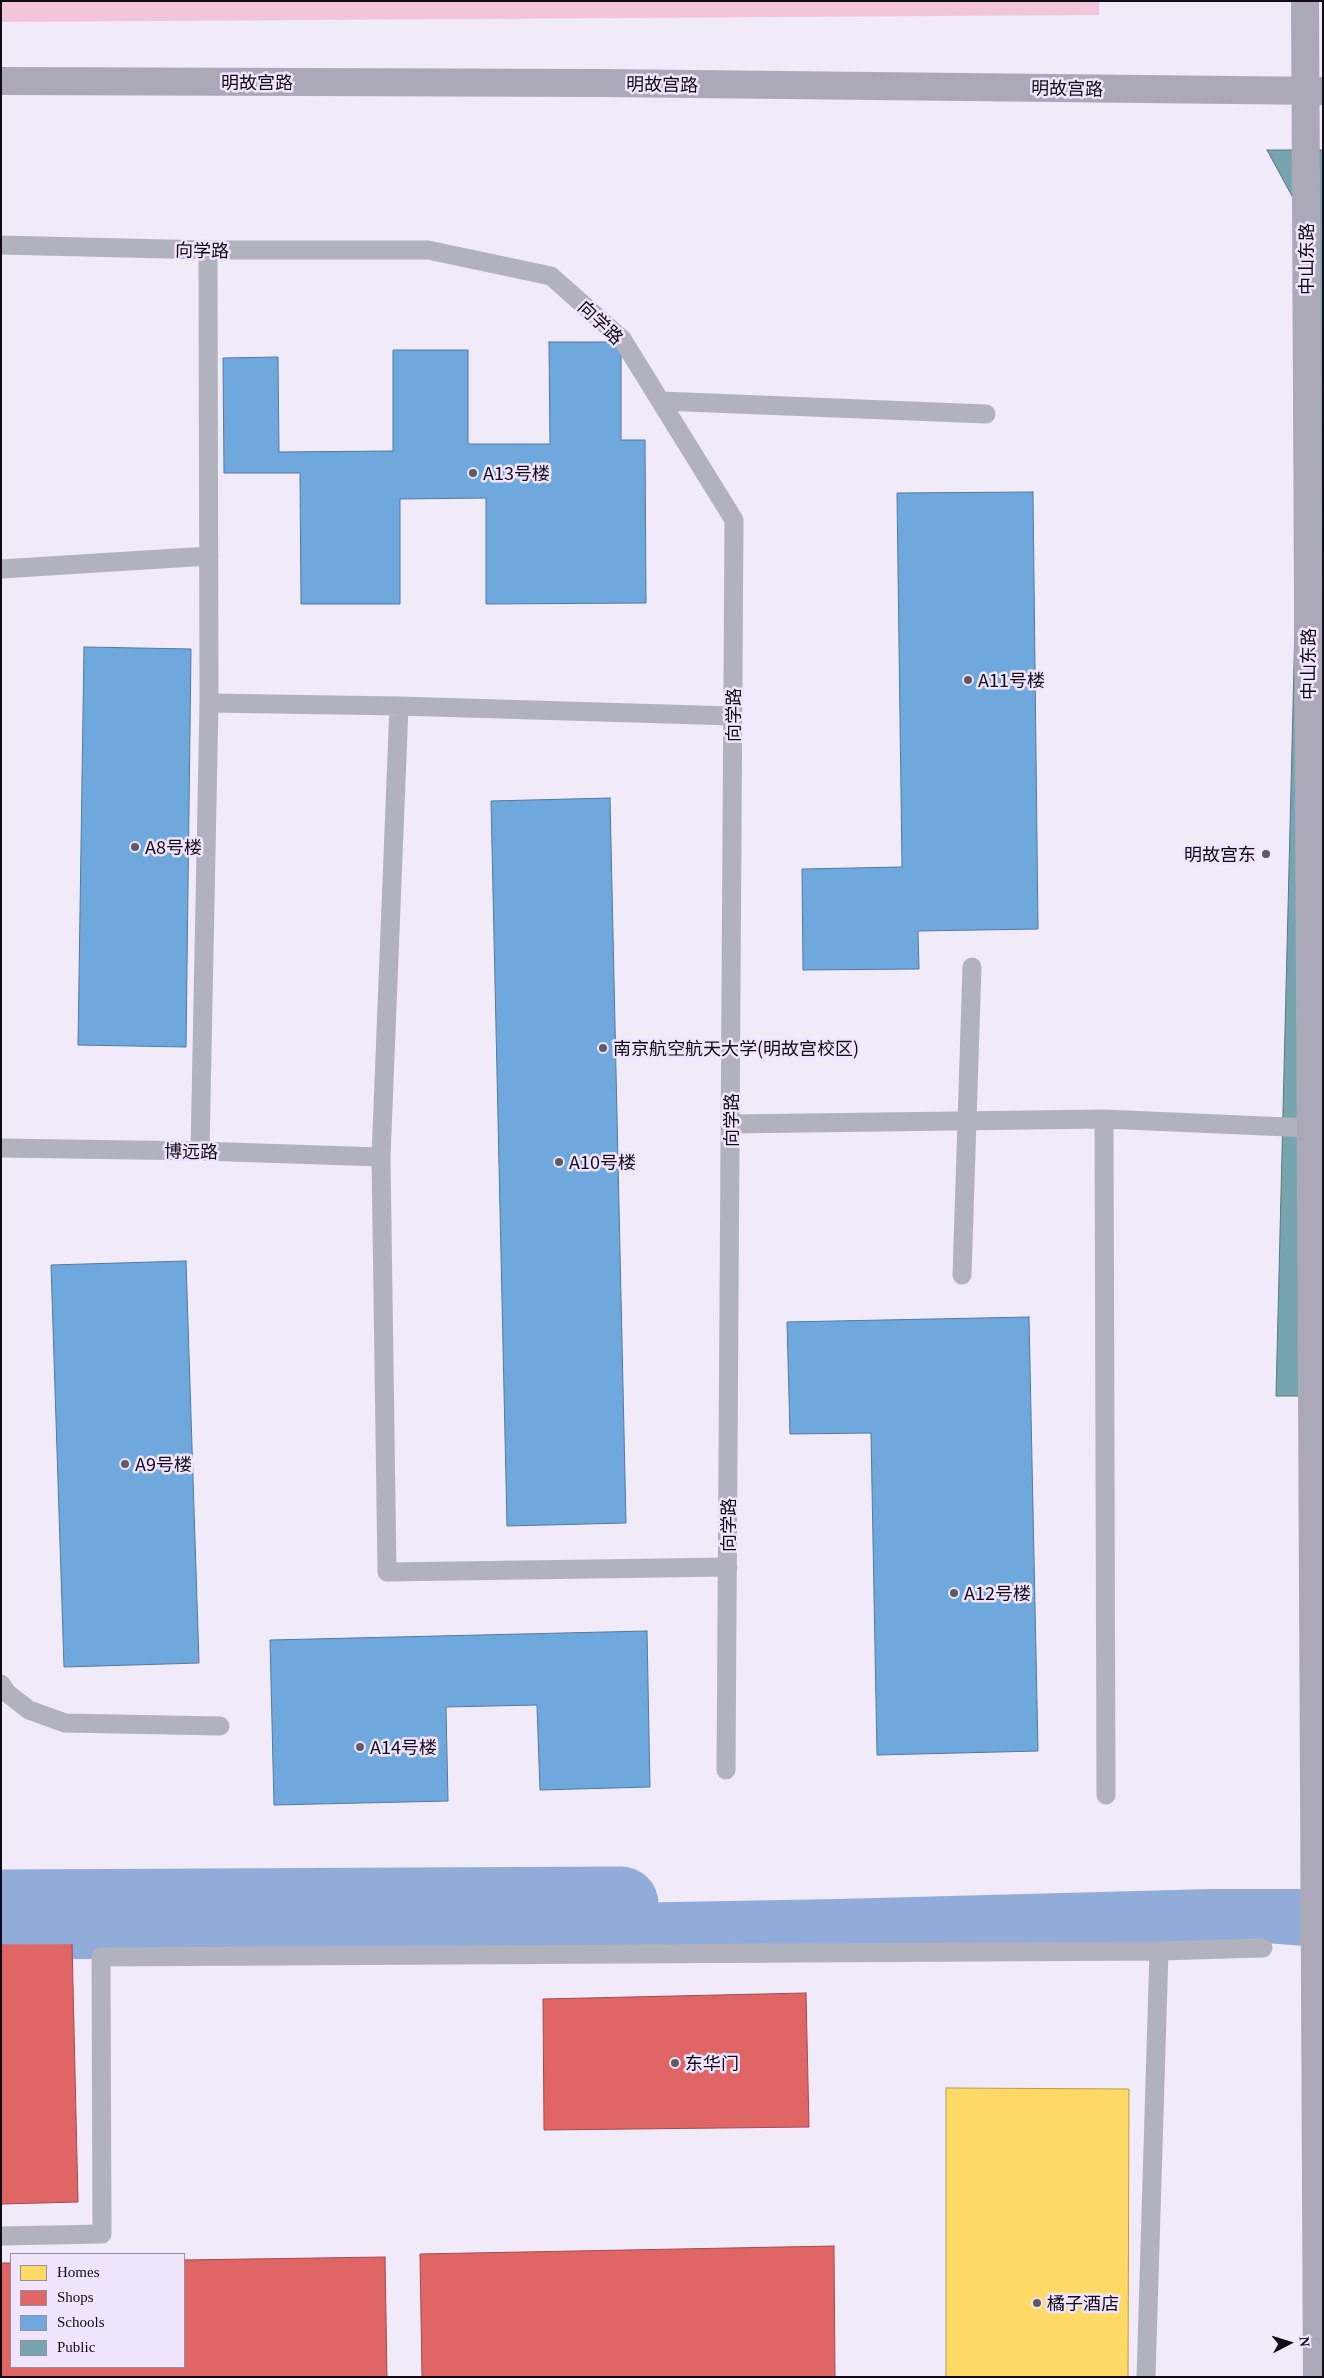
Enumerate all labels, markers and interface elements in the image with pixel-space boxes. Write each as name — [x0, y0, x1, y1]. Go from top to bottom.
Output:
street label: 明故宫路 — [221, 71, 293, 93]
street label: 明故宫路 — [626, 73, 698, 95]
street label: 明故宫路 — [1031, 77, 1103, 99]
street label: 中山东路 — [1295, 223, 1317, 295]
street label: 向学路 — [175, 239, 229, 261]
street label: 向学路 — [574, 295, 628, 349]
place label: A13号楼 — [483, 462, 550, 484]
marker: A13号楼 — [467, 467, 479, 479]
street label: 中山东路 — [1297, 628, 1319, 700]
place label: A11号楼 — [978, 669, 1045, 691]
marker: A11号楼 — [962, 674, 974, 686]
street label: 向学路 — [722, 688, 744, 742]
place label: A8号楼 — [145, 836, 202, 858]
marker: A8号楼 — [129, 841, 141, 853]
place label: 明故宫东 — [1184, 843, 1256, 865]
marker: 明故宫东 — [1260, 848, 1272, 860]
place label: 南京航空航天大学(明故宫校区) — [613, 1037, 859, 1059]
marker: 南京航空航天大学(明故宫校区) — [597, 1042, 609, 1054]
street label: 向学路 — [720, 1093, 742, 1147]
street label: 博远路 — [164, 1140, 218, 1162]
place label: A10号楼 — [569, 1151, 636, 1173]
marker: A10号楼 — [553, 1156, 565, 1168]
place label: A9号楼 — [135, 1453, 192, 1475]
marker: A9号楼 — [119, 1458, 131, 1470]
street label: 向学路 — [717, 1498, 739, 1552]
place label: A12号楼 — [964, 1582, 1031, 1604]
marker: A12号楼 — [948, 1587, 960, 1599]
place label: A14号楼 — [370, 1736, 437, 1758]
marker: A14号楼 — [354, 1741, 366, 1753]
place label: 东华门 — [685, 2052, 739, 2074]
marker: 东华门 — [669, 2057, 681, 2069]
legend — [10, 2253, 185, 2368]
text: Homes — [57, 2264, 100, 2280]
text: Shops — [57, 2289, 94, 2305]
place label: 橘子酒店 — [1047, 2292, 1119, 2314]
marker: 橘子酒店 — [1031, 2297, 1043, 2309]
text: Schools — [57, 2314, 105, 2330]
north arrow — [1264, 2318, 1314, 2368]
text: N — [1297, 2336, 1312, 2347]
text: Public — [57, 2339, 95, 2355]

